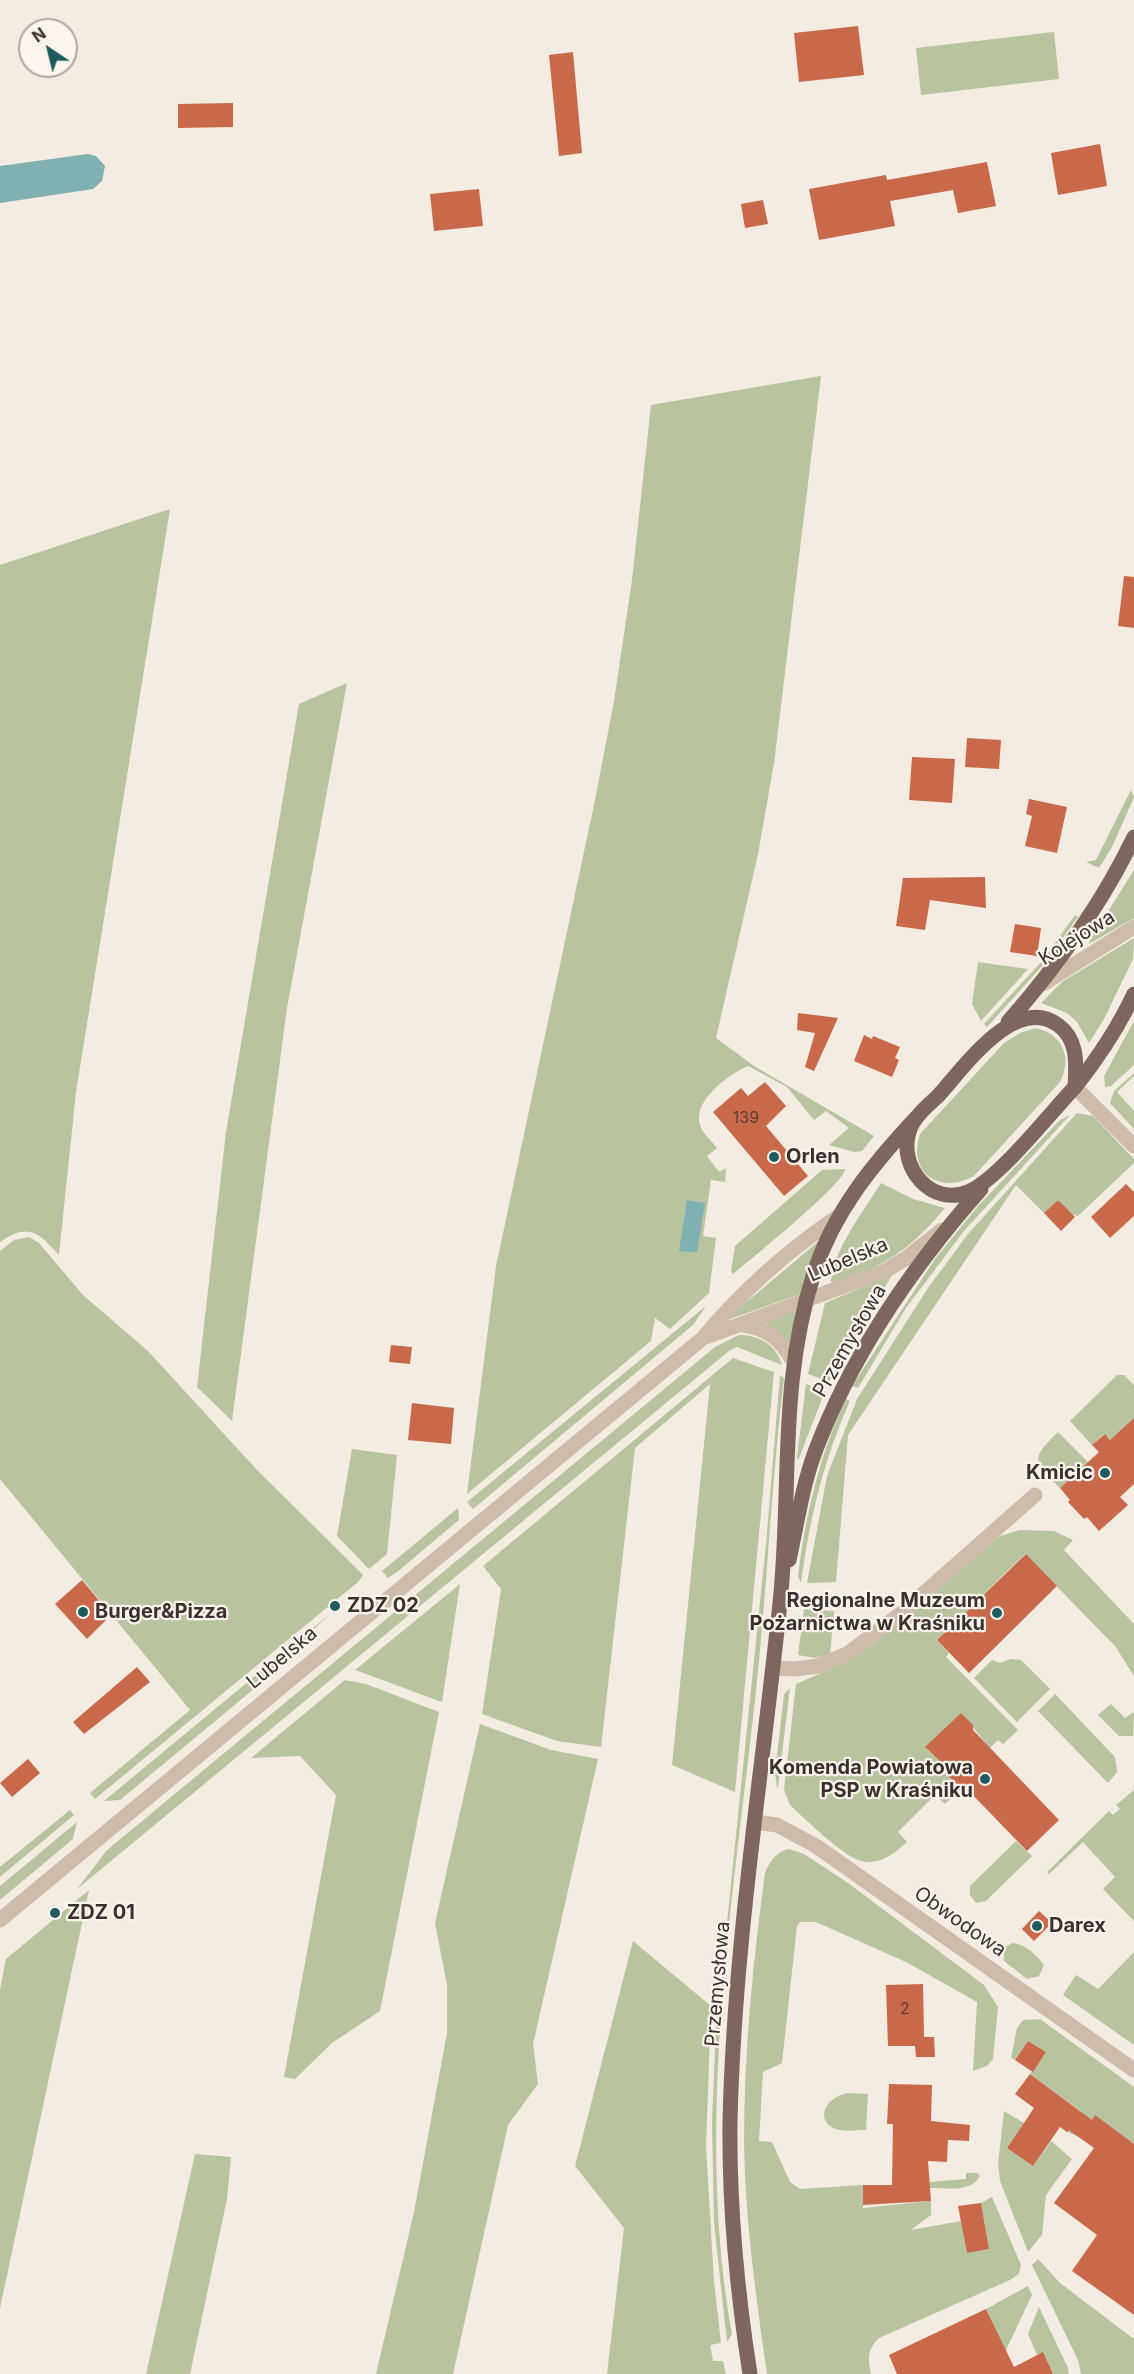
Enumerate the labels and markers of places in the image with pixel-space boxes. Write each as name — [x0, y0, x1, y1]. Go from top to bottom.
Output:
place label: Orlen — [786, 1145, 840, 1169]
marker: Orlen — [767, 1150, 781, 1164]
place label: Kmicic — [1026, 1461, 1093, 1485]
marker: Kmicic — [1098, 1466, 1112, 1480]
place label: Regionalne Muzeum Pożarnictwa w Kraśniku — [750, 1589, 985, 1636]
place label: ZDZ 02 — [347, 1594, 419, 1618]
marker: ZDZ 02 — [328, 1599, 342, 1613]
place label: Burger&Pizza — [95, 1600, 227, 1624]
marker: Burger&Pizza — [76, 1605, 90, 1619]
marker: Regionalne Muzeum Pożarnictwa w Kraśniku — [990, 1606, 1004, 1620]
place label: Komenda Powiatowa PSP w Kraśniku — [769, 1756, 973, 1803]
marker: Komenda Powiatowa PSP w Kraśniku — [978, 1772, 992, 1786]
place label: ZDZ 01 — [67, 1901, 135, 1925]
marker: ZDZ 01 — [48, 1906, 62, 1920]
place label: Darex — [1049, 1914, 1106, 1938]
marker: Darex — [1030, 1919, 1044, 1933]

